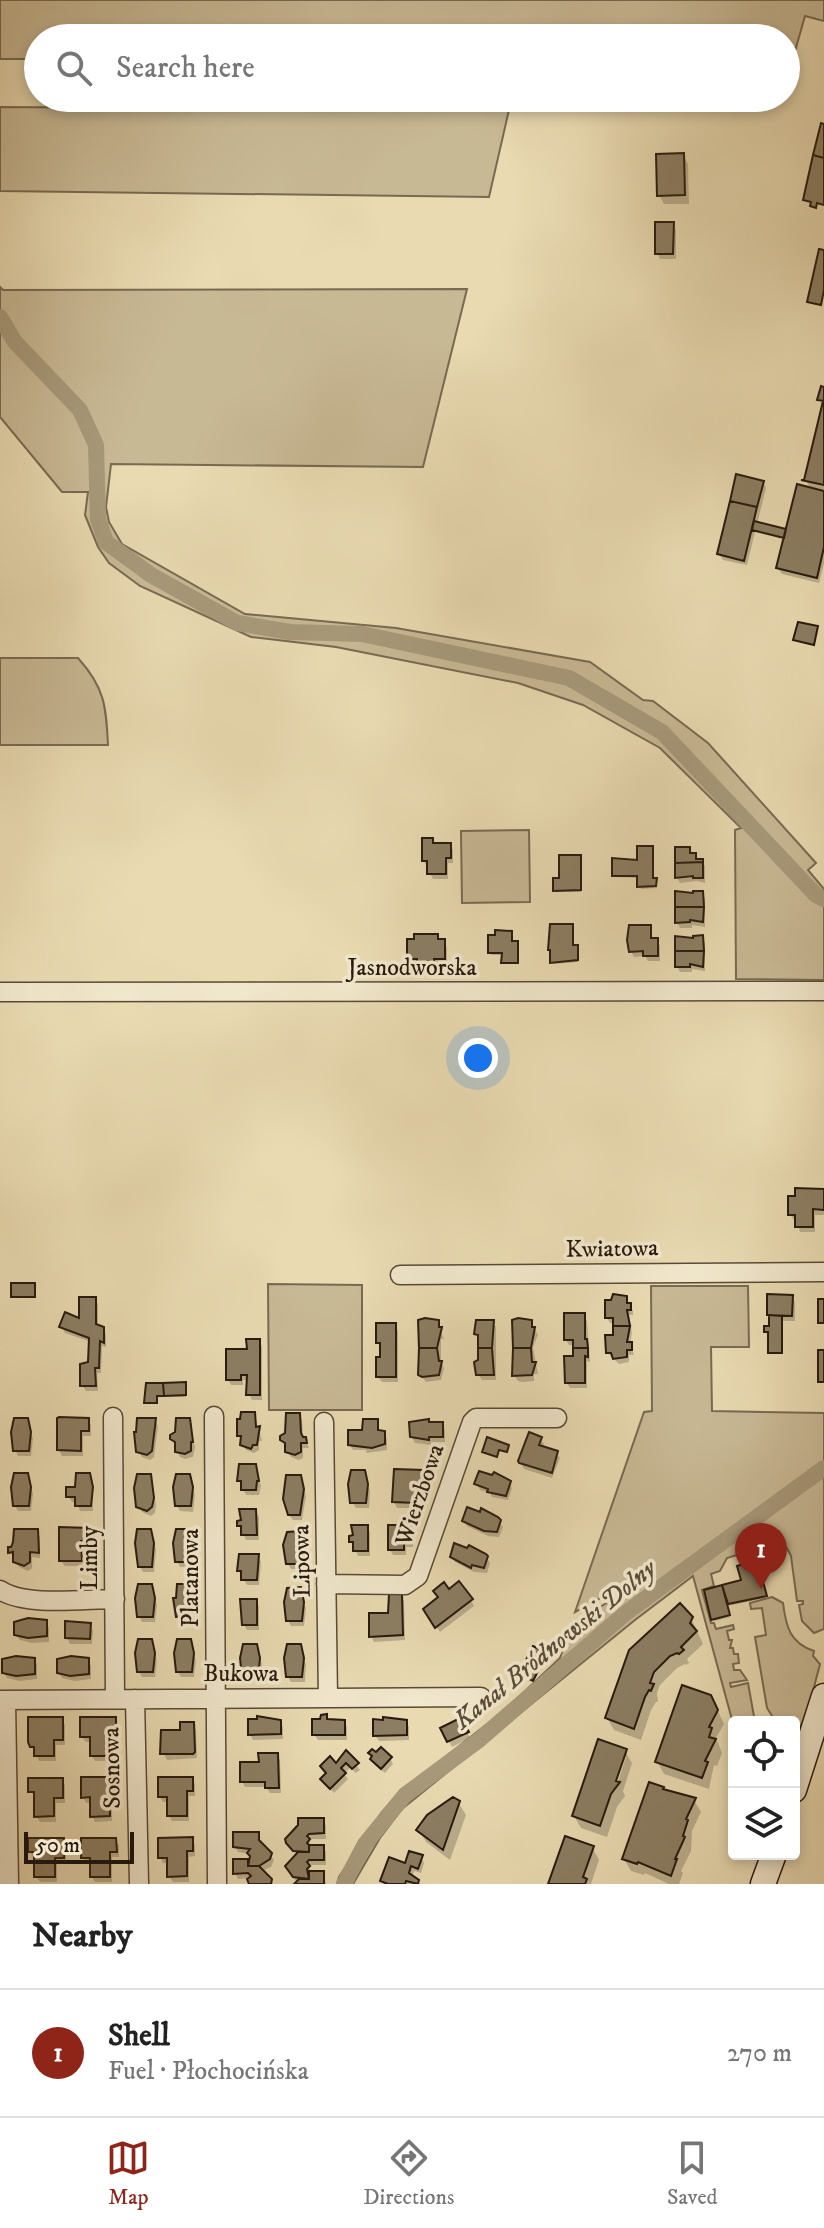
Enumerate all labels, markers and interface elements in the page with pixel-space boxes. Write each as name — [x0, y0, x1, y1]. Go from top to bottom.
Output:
search box — [24, 24, 800, 112]
icon: search — [52, 46, 96, 90]
text: Search here — [116, 50, 255, 87]
street label: Jasnodworska — [345, 953, 477, 983]
your location — [458, 1038, 498, 1078]
street label: Kwiatowa — [565, 1233, 659, 1265]
street label: Wierzbowa — [388, 1439, 452, 1551]
pin: 1 — [735, 1523, 787, 1589]
street label: Lipowa — [286, 1524, 318, 1598]
street label: Limby — [75, 1525, 105, 1590]
street label: Platanowa — [176, 1528, 206, 1627]
water label: Kanał Bródnowski Dolny — [446, 1552, 665, 1738]
street label: Bukowa — [203, 1659, 280, 1689]
map controls — [728, 1716, 800, 1860]
button: locate — [728, 1716, 800, 1788]
street label: Sosnowa — [96, 1726, 128, 1809]
button: layers — [728, 1788, 800, 1860]
scale bar — [24, 1828, 134, 1864]
text: 50 m — [36, 1832, 80, 1859]
text: Nearby — [32, 1915, 133, 1957]
text: Shell — [108, 2018, 170, 2055]
text: 1 — [53, 2037, 63, 2070]
text: 270 m — [727, 2037, 792, 2070]
text: Fuel · Płochocińska — [108, 2055, 309, 2088]
tab: Map — [106, 2136, 150, 2211]
tab: Directions — [363, 2136, 454, 2211]
tab: Saved — [667, 2136, 718, 2211]

